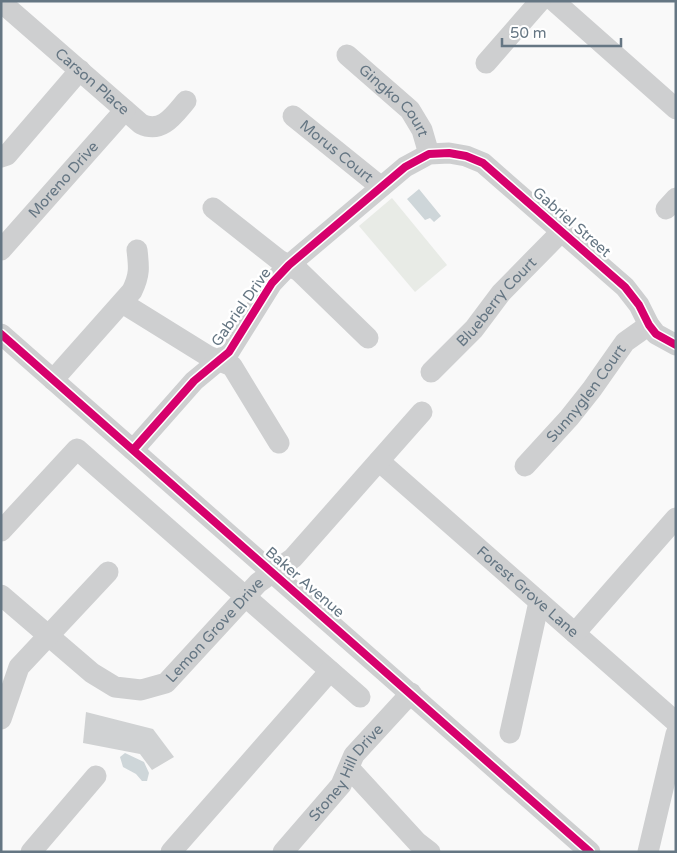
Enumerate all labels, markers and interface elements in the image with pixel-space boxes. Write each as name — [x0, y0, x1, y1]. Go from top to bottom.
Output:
scale bar — [502, 15, 621, 47]
text: 50 m — [510, 24, 547, 42]
street label: Carson Place — [51, 44, 133, 119]
street label: Gingko Court — [355, 60, 433, 139]
street label: Morus Court — [296, 116, 377, 186]
street label: Moreno Drive — [25, 138, 102, 222]
street label: Gabriel Street — [529, 183, 615, 261]
street label: Blueberry Court — [453, 253, 540, 350]
street label: Gabriel Drive — [207, 264, 275, 350]
street label: Sunnyglen Court — [542, 341, 630, 446]
street label: Forest Grove Lane — [473, 542, 582, 641]
street label: Baker Avenue — [262, 543, 348, 621]
street label: Lemon Grove Drive — [162, 573, 267, 686]
street label: Stoney Hill Drive — [305, 720, 387, 825]

